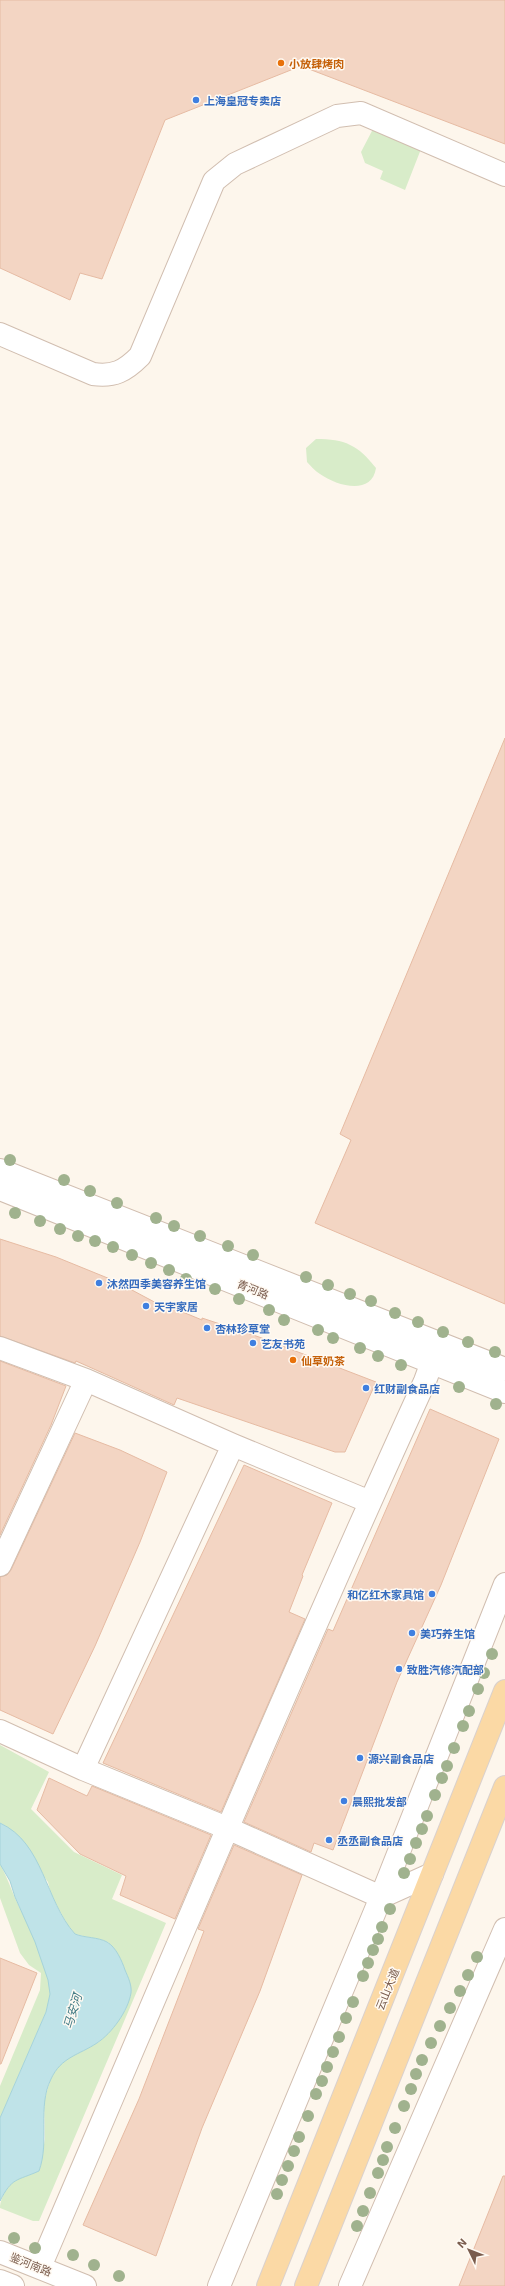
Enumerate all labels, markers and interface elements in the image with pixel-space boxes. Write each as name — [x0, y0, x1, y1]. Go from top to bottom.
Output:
place label: 小放肆烤肉 — [289, 57, 344, 70]
marker: 小放肆烤肉 — [276, 58, 286, 68]
place label: 上海皇冠专卖店 — [204, 94, 281, 107]
marker: 上海皇冠专卖店 — [191, 95, 201, 105]
place label: 沐然四季美容养生馆 — [107, 1277, 206, 1290]
street label: 青河路 — [235, 1277, 271, 1301]
marker: 沐然四季美容养生馆 — [94, 1278, 104, 1288]
place label: 天宇家居 — [154, 1300, 198, 1313]
marker: 天宇家居 — [141, 1301, 151, 1311]
place label: 杏林珍草堂 — [215, 1322, 270, 1335]
marker: 杏林珍草堂 — [202, 1323, 212, 1333]
place label: 艺友书苑 — [261, 1337, 305, 1350]
marker: 艺友书苑 — [248, 1338, 258, 1348]
place label: 仙草奶茶 — [301, 1354, 345, 1367]
marker: 仙草奶茶 — [288, 1355, 298, 1365]
place label: 红财副食品店 — [374, 1382, 440, 1395]
marker: 红财副食品店 — [361, 1383, 371, 1393]
place label: 和亿红木家具馆 — [347, 1588, 424, 1601]
marker: 和亿红木家具馆 — [427, 1589, 437, 1599]
place label: 美巧养生馆 — [420, 1627, 475, 1640]
marker: 美巧养生馆 — [407, 1628, 417, 1638]
place label: 致胜汽修汽配部 — [407, 1663, 484, 1676]
marker: 致胜汽修汽配部 — [394, 1664, 404, 1674]
place label: 源兴副食品店 — [368, 1752, 434, 1765]
marker: 源兴副食品店 — [355, 1753, 365, 1763]
place label: 晨熙批发部 — [352, 1795, 407, 1808]
marker: 晨熙批发部 — [339, 1796, 349, 1806]
place label: 丞丞副食品店 — [337, 1834, 403, 1847]
marker: 丞丞副食品店 — [324, 1835, 334, 1845]
street label: 云山大道 — [373, 1966, 401, 2012]
water label: 马安河 — [60, 1990, 85, 2030]
north arrow — [449, 2230, 489, 2270]
text: N — [454, 2235, 469, 2250]
street label: 鉴河南路 — [8, 2250, 54, 2278]

